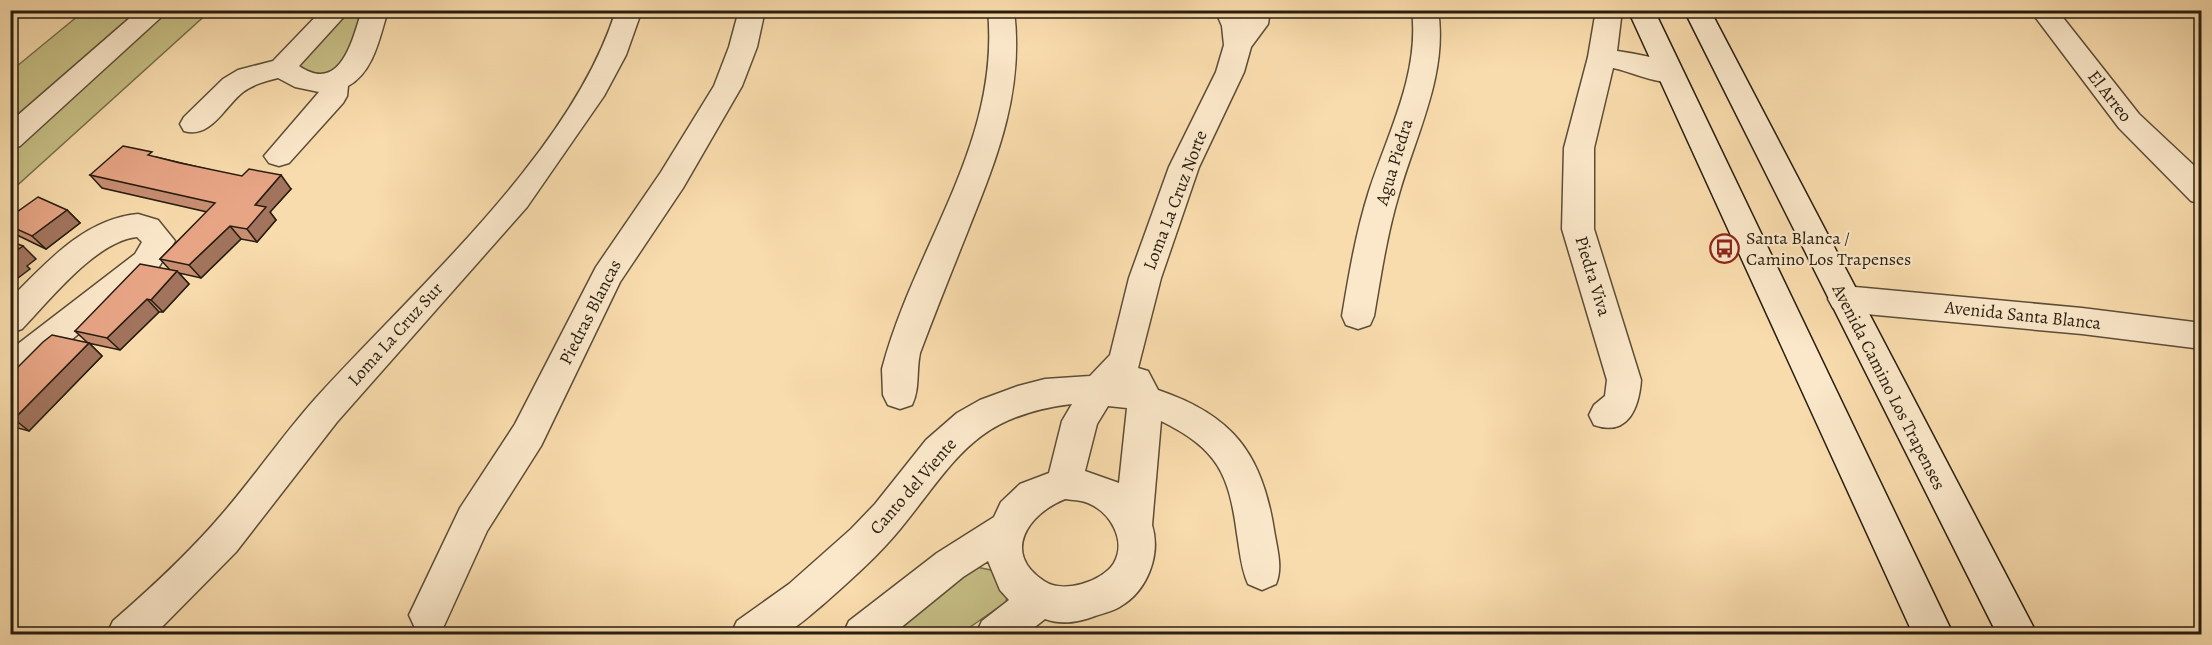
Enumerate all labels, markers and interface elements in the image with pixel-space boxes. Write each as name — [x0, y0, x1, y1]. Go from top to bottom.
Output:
street label: El Arreo — [2082, 65, 2138, 127]
street label: Agua Piedra — [1369, 115, 1419, 209]
street label: Loma La Cruz Norte — [1137, 127, 1213, 273]
place label: Santa Blanca / Camino Los Trapenses — [1746, 226, 1911, 271]
bus stop icon: Santa Blanca / Camino Los Trapenses — [1709, 232, 1741, 264]
street label: Piedra Viva — [1569, 233, 1617, 320]
street label: Piedras Blancas — [553, 255, 627, 369]
street label: Loma La Cruz Sur — [342, 277, 448, 391]
street label: Avenida Camino Los Trapenses — [1826, 279, 1951, 494]
street label: Avenida Santa Blanca — [1943, 295, 2103, 335]
street label: Canto del Viente — [864, 432, 962, 540]

